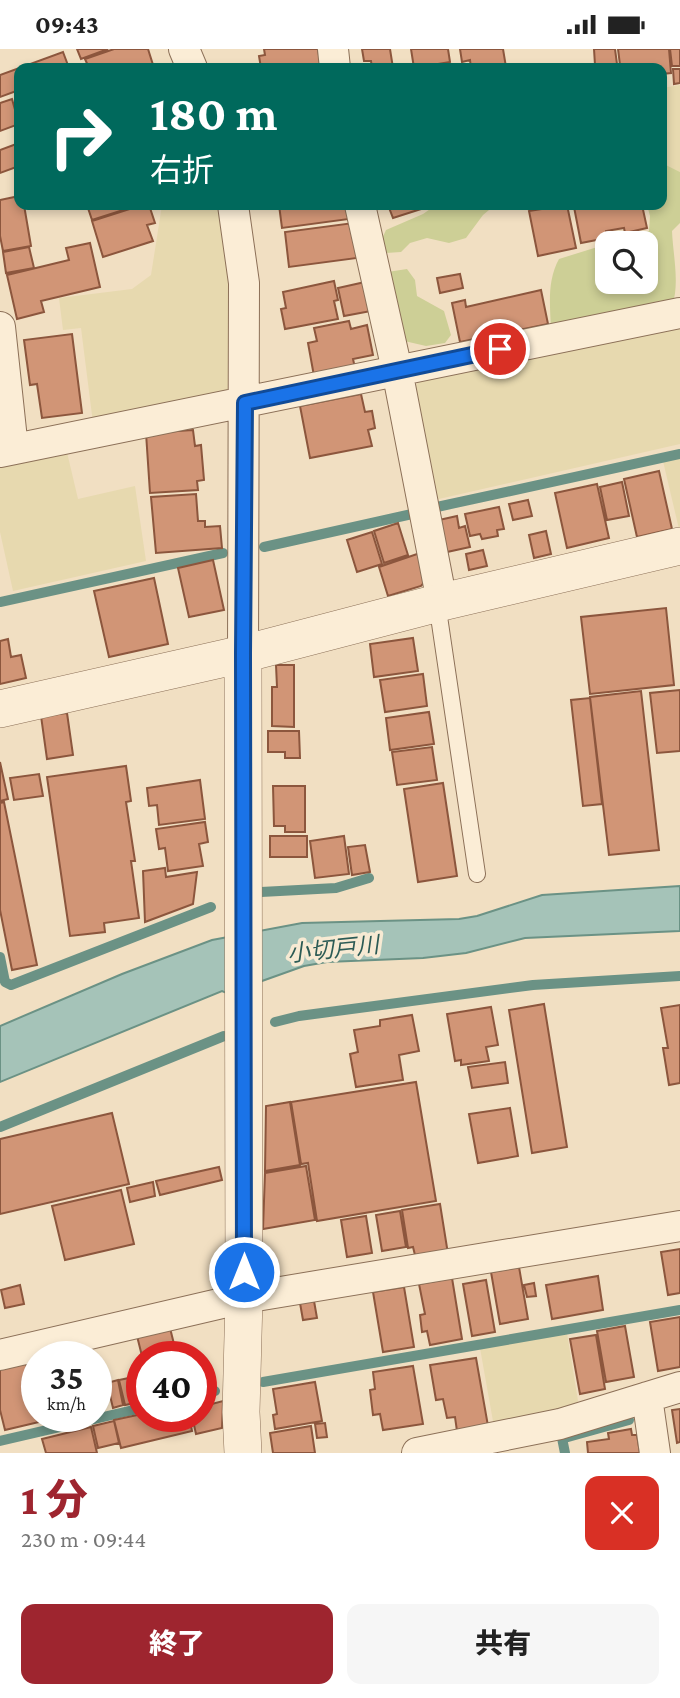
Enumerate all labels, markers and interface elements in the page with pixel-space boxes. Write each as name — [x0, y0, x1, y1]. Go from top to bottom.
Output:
text: 09:43 — [35, 10, 99, 39]
text: 180 m — [150, 86, 278, 141]
icon: right — [35, 91, 126, 182]
text: 右折 — [150, 152, 214, 188]
map controls — [595, 231, 658, 294]
button: search — [595, 231, 658, 294]
pin — [470, 319, 530, 379]
icon: arrive — [481, 330, 519, 368]
water label: 小切戸川 — [286, 931, 383, 967]
position arrow — [207, 1235, 281, 1309]
speed limit sign: 40 — [126, 1341, 217, 1432]
text: 35 — [49, 1358, 84, 1397]
text: km/h — [47, 1394, 86, 1414]
text: 1 分 — [21, 1476, 88, 1523]
button: close — [585, 1476, 659, 1550]
text: 230 m · 09:44 — [21, 1526, 146, 1552]
button: 終了 — [21, 1604, 333, 1684]
button: 共有 — [347, 1604, 659, 1684]

